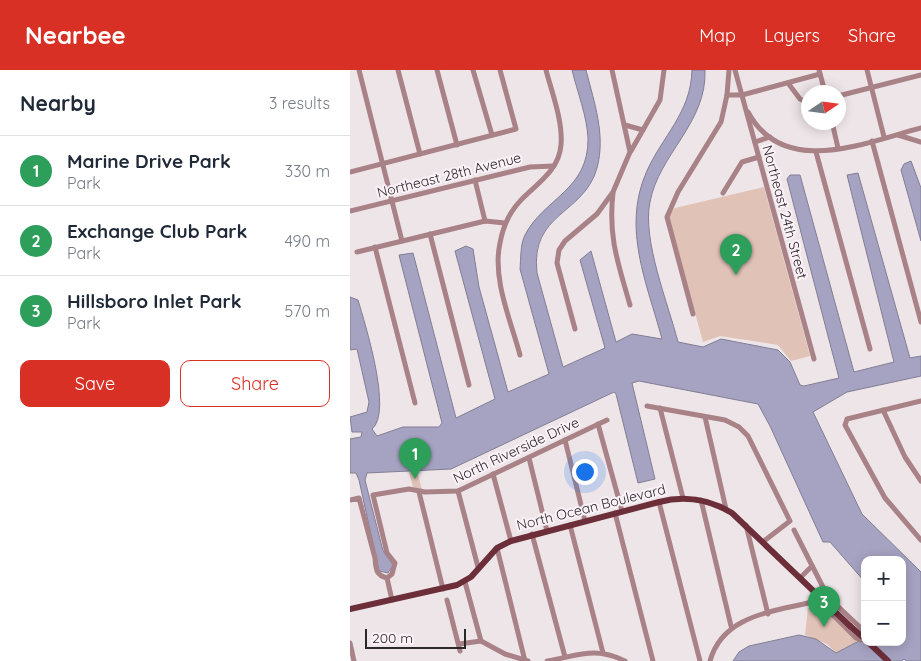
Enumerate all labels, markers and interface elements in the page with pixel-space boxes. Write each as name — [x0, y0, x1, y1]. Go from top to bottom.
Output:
text: Nearbee — [25, 20, 126, 50]
text: Map — [699, 24, 736, 47]
text: Layers — [764, 24, 820, 47]
text: Share — [848, 24, 896, 47]
north arrow — [801, 85, 846, 130]
text: Nearby — [20, 90, 96, 116]
text: 3 results — [269, 93, 330, 113]
street label: Northeast 24th Street — [758, 143, 812, 281]
street label: Northeast 28th Avenue — [375, 148, 523, 202]
text: Marine Drive Park — [67, 149, 231, 173]
text: 1 — [33, 161, 39, 181]
text: 330 m — [285, 161, 330, 181]
text: Park — [67, 173, 101, 193]
text: Exchange Club Park — [67, 219, 247, 243]
text: 2 — [31, 231, 41, 251]
text: 490 m — [284, 231, 330, 251]
pin: 2 — [720, 234, 752, 275]
text: Park — [67, 243, 101, 263]
text: Hillsboro Inlet Park — [67, 289, 242, 313]
text: 3 — [32, 301, 40, 321]
text: 570 m — [285, 301, 330, 321]
text: Park — [67, 313, 101, 333]
button: Save — [20, 360, 170, 407]
button: Share — [180, 360, 330, 407]
street label: North Riverside Drive — [450, 413, 582, 487]
pin: 1 — [399, 438, 431, 479]
your location — [572, 459, 598, 485]
street label: North Ocean Boulevard — [515, 480, 667, 534]
map controls — [861, 556, 906, 646]
button: + — [861, 556, 906, 601]
pin: 3 — [808, 586, 840, 627]
button: − — [861, 601, 906, 646]
scale bar — [365, 626, 466, 649]
text: 200 m — [372, 629, 413, 647]

